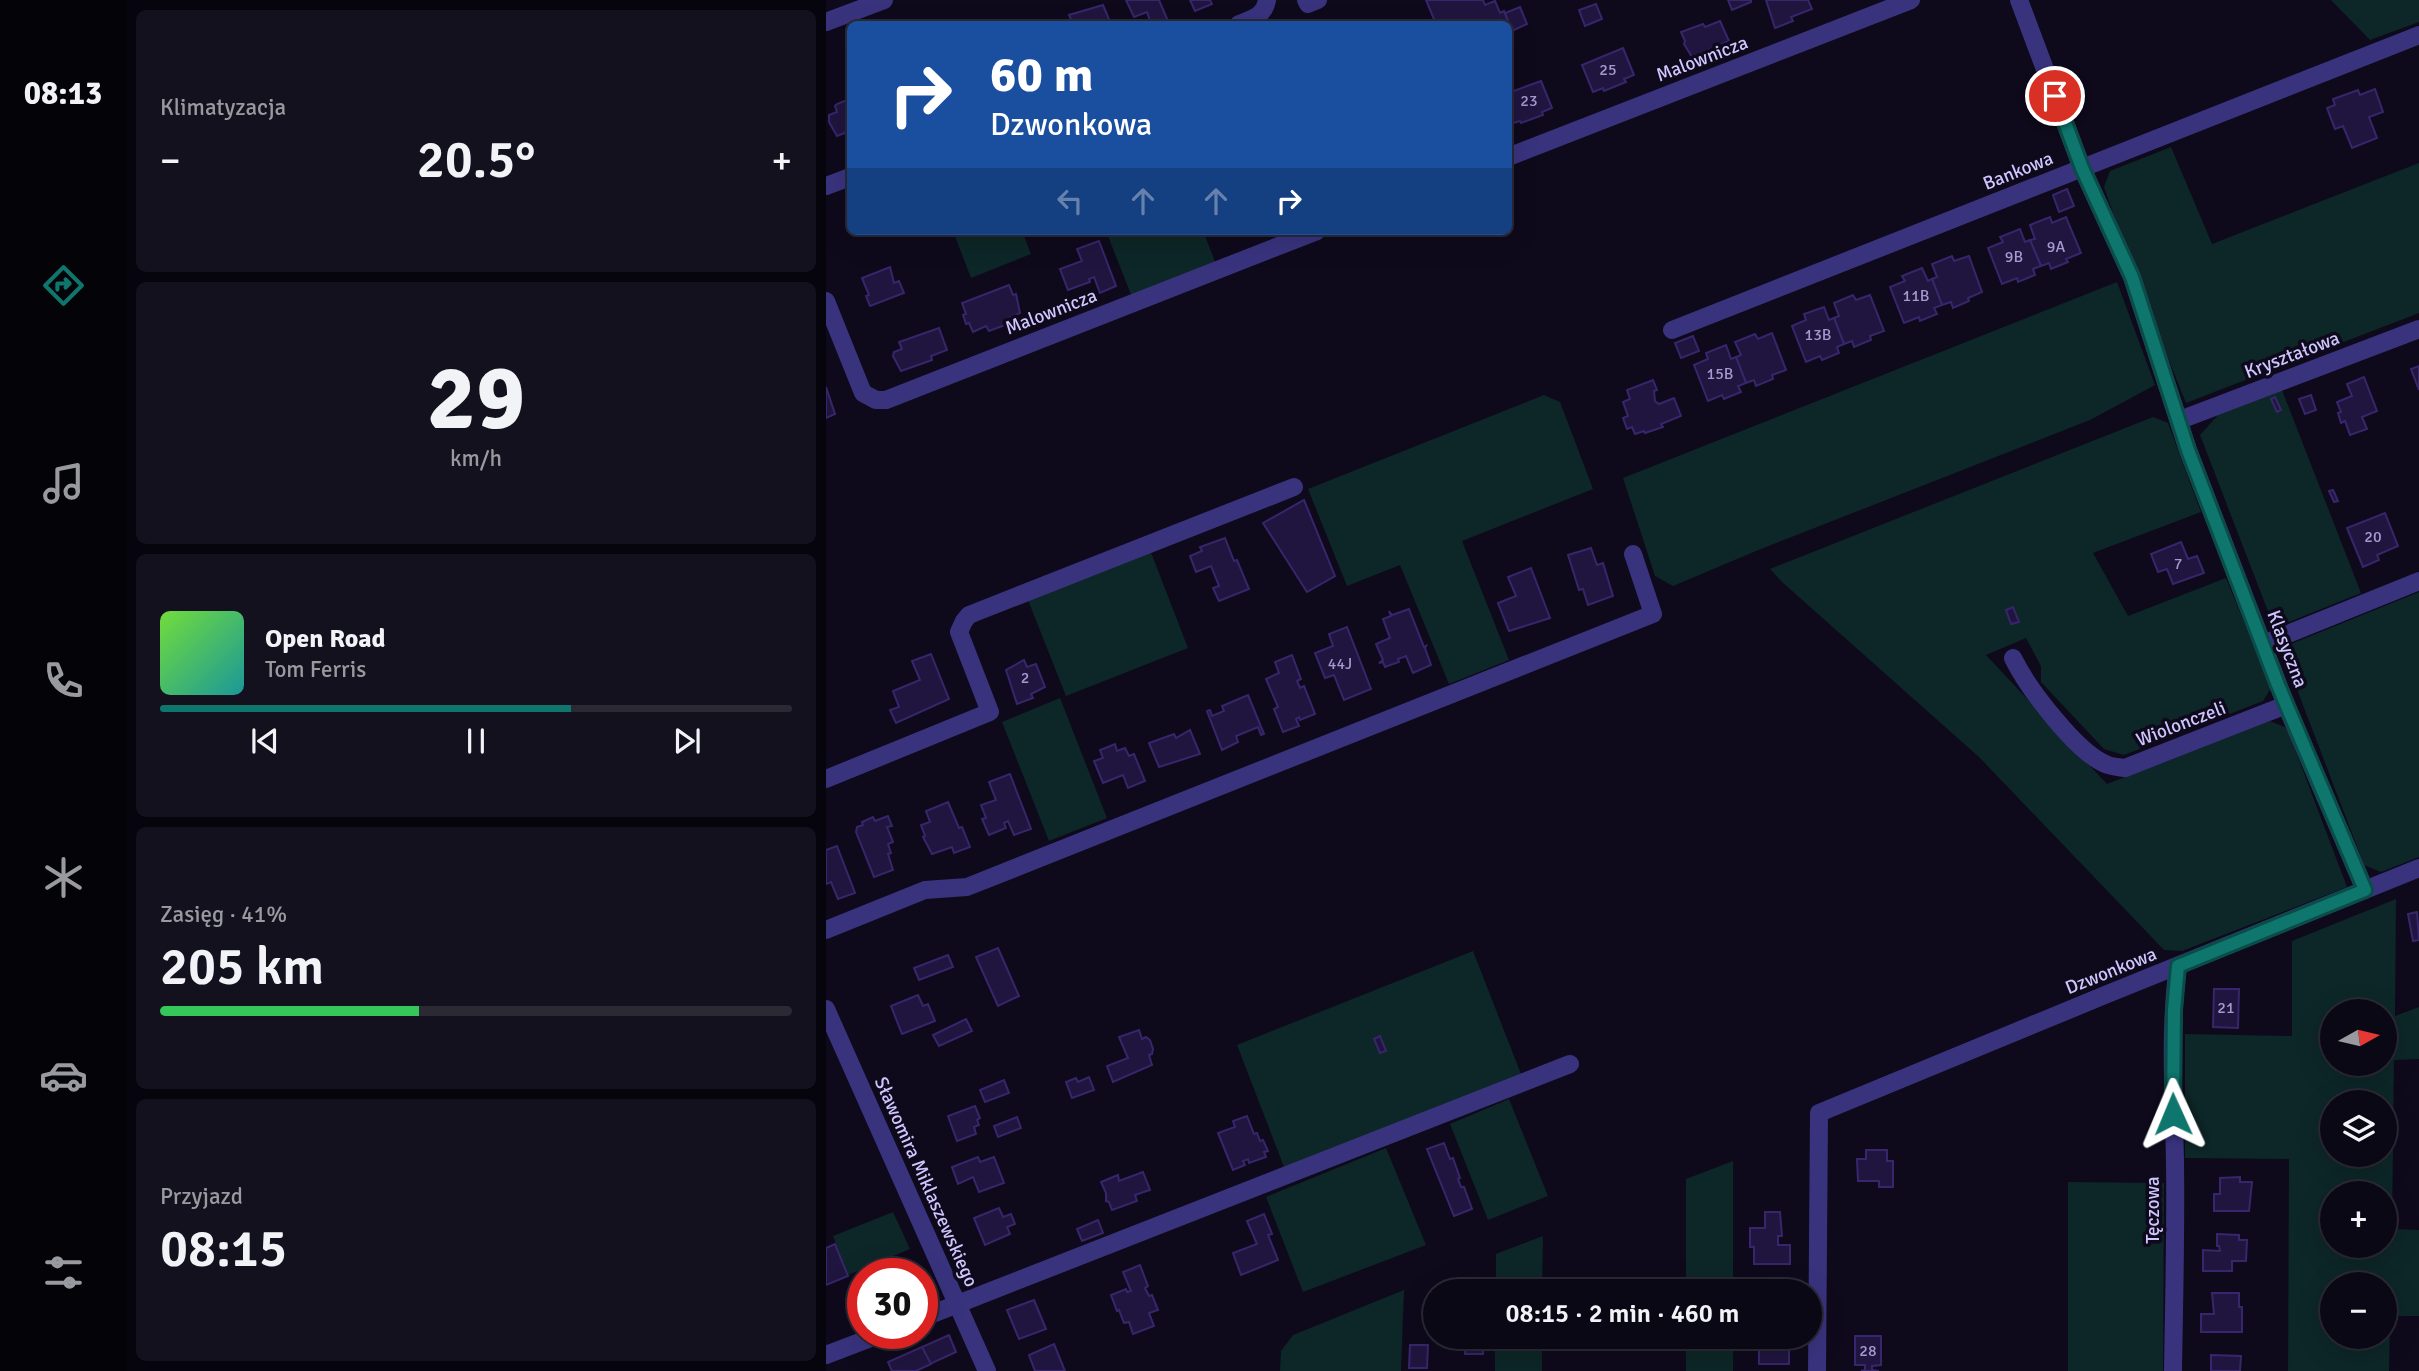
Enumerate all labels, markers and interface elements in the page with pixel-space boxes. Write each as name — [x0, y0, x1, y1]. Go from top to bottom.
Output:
street label: Malownicza — [1653, 31, 1751, 87]
text: 60 m — [990, 45, 1093, 105]
icon: right — [875, 49, 966, 140]
house number: 25 — [1599, 60, 1617, 80]
pin — [2025, 66, 2085, 126]
text: 08:13 — [24, 74, 102, 113]
icon: arrive — [2036, 77, 2074, 115]
house number: 23 — [1520, 91, 1538, 111]
text: Klimatyzacja — [160, 93, 286, 122]
text: Dzwonkowa — [990, 105, 1152, 144]
text: 20.5° — [417, 128, 535, 192]
text: − — [160, 137, 181, 184]
text: + — [771, 137, 792, 184]
street label: Bankowa — [1979, 146, 2057, 196]
icon: left — [1051, 182, 1089, 220]
icon: ahead — [1124, 182, 1162, 220]
icon: ahead — [1197, 182, 1235, 220]
icon: right — [1270, 182, 1308, 220]
house number: 9A — [2047, 237, 2065, 257]
house number: 9B — [2005, 247, 2023, 267]
icon: directions — [39, 261, 88, 310]
street label: Malownicza — [1002, 284, 1100, 340]
house number: 11B — [1903, 286, 1929, 306]
house number: 13B — [1805, 325, 1831, 345]
street label: Kryształowa — [2241, 326, 2343, 384]
text: 29 — [427, 342, 525, 455]
house number: 15B — [1707, 364, 1733, 384]
text: km/h — [450, 444, 502, 473]
icon: music — [39, 459, 88, 508]
house number: 20 — [2364, 527, 2382, 547]
house number: 7 — [2174, 554, 2182, 574]
street label: Klasyczna — [2261, 607, 2313, 691]
text: Open Road — [265, 623, 386, 655]
house number: 44J — [1328, 654, 1352, 674]
text: Tom Ferris — [265, 655, 366, 684]
icon: phone — [39, 656, 88, 705]
house number: 2 — [1021, 668, 1029, 688]
street label: Wiolonczeli — [2133, 696, 2229, 752]
icon: previous — [246, 722, 284, 760]
icon: pause — [457, 722, 495, 760]
icon: next — [668, 722, 706, 760]
icon: climate — [39, 853, 88, 902]
text: Zasięg · 41% — [160, 900, 287, 929]
text: 205 km — [160, 935, 324, 999]
street label: Dzwonkowa — [2062, 942, 2160, 1000]
house number: 21 — [2217, 998, 2235, 1018]
north arrow — [2320, 999, 2398, 1076]
map controls — [2320, 999, 2397, 1349]
icon: car — [39, 1051, 88, 1100]
street label: Sławomira Miklaszewskiego — [869, 1073, 983, 1291]
position arrow — [2136, 1077, 2210, 1151]
button: layers — [2320, 1090, 2397, 1167]
street label: Tęczowa — [2141, 1176, 2165, 1244]
button: + — [2320, 1181, 2397, 1258]
text: Przyjazd — [160, 1182, 243, 1211]
text: 08:15 — [160, 1217, 287, 1281]
icon: filters — [39, 1248, 88, 1297]
speed limit sign: 30 — [847, 1258, 938, 1349]
button: − — [2320, 1272, 2397, 1349]
text: 08:15 · 2 min · 460 m — [1506, 1298, 1739, 1330]
house number: 28 — [1859, 1341, 1877, 1361]

